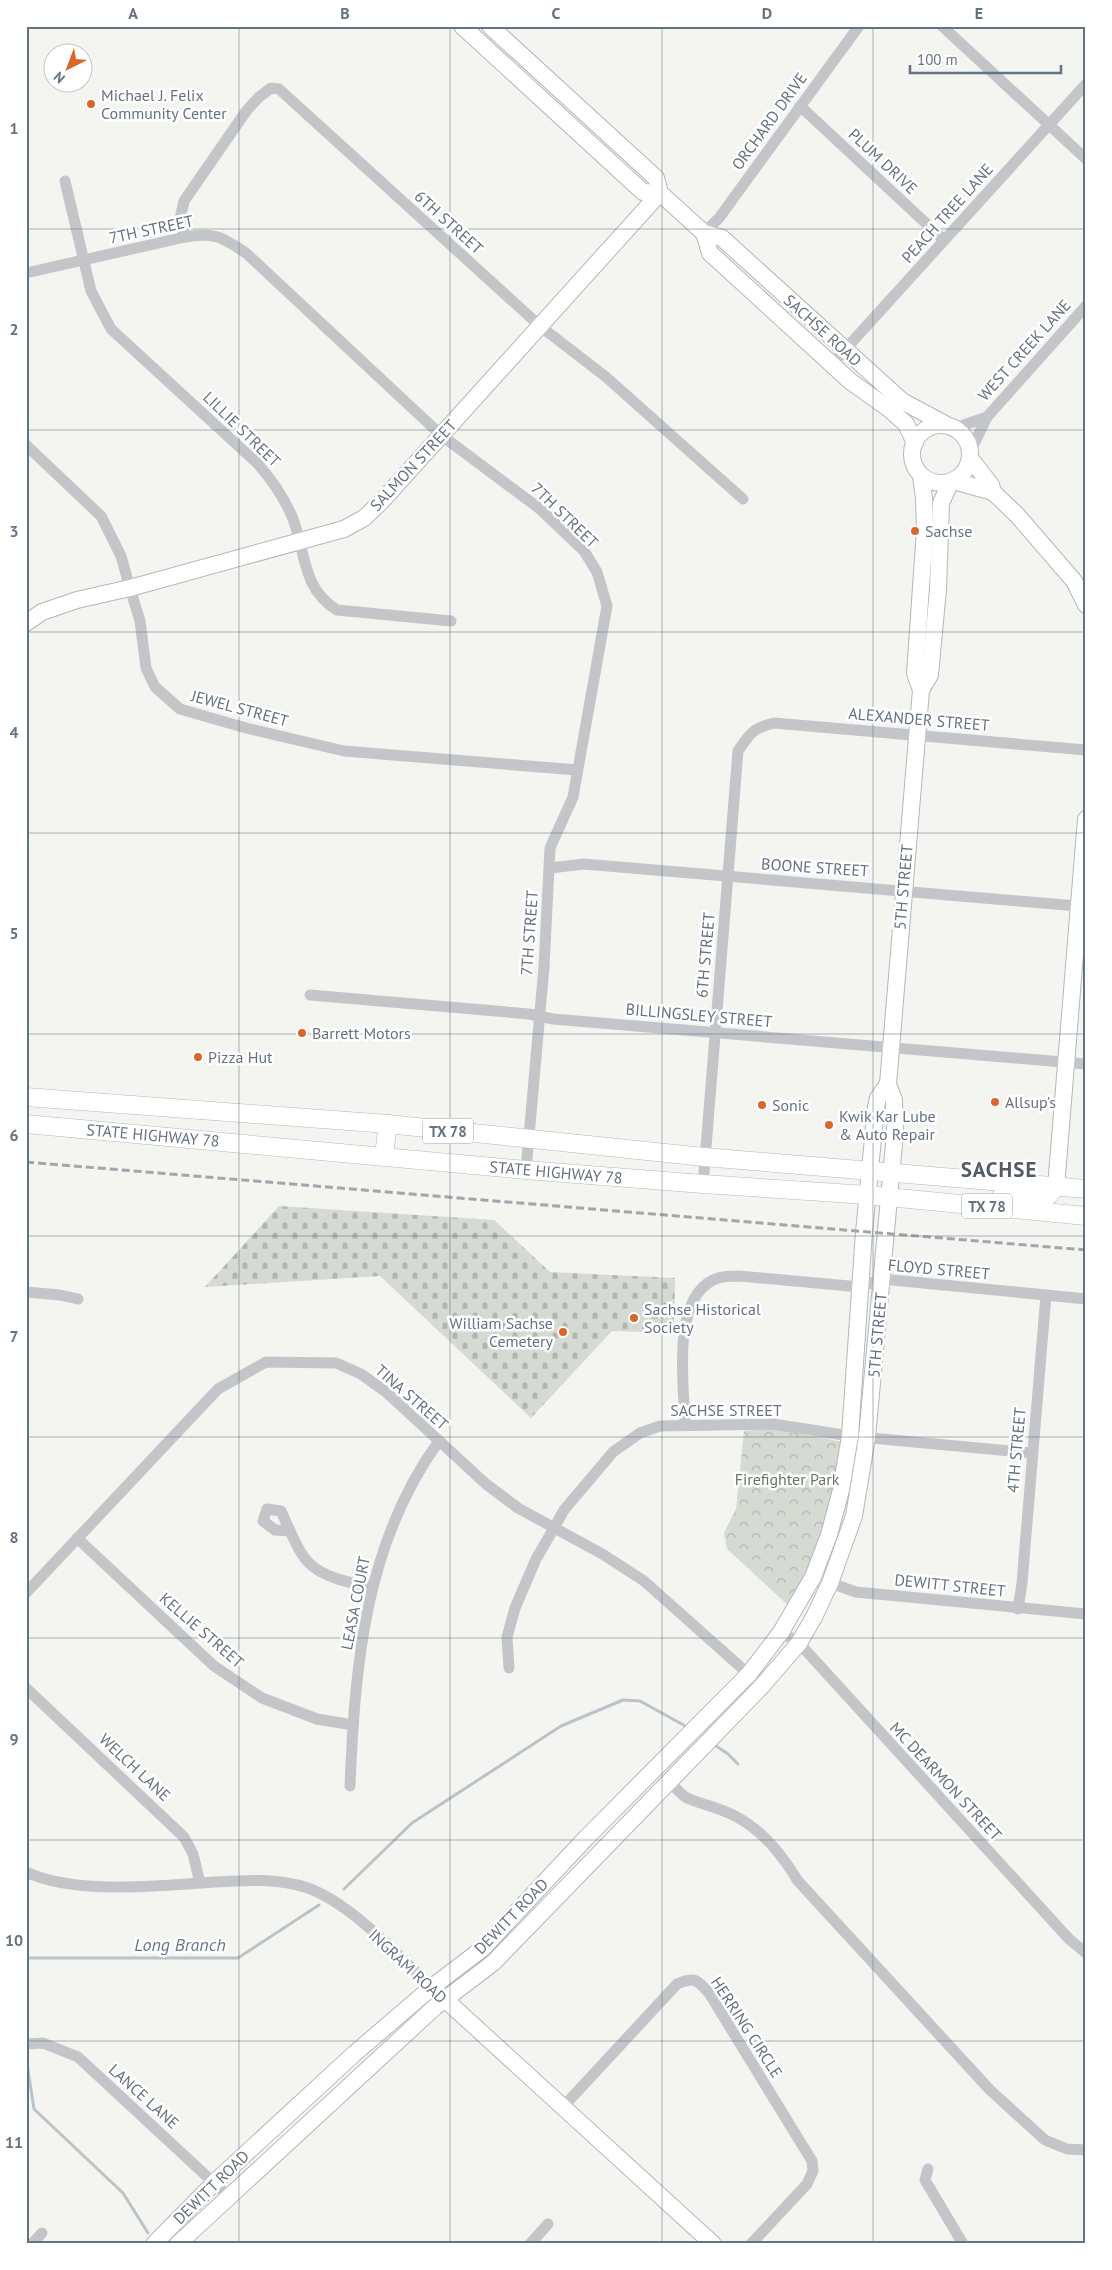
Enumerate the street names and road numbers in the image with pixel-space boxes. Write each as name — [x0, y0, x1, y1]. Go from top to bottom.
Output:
street label: ORCHARD DRIVE — [727, 68, 811, 174]
street label: PLUM DRIVE — [844, 124, 922, 198]
street label: PEACH TREE LANE — [897, 159, 997, 267]
street label: 6TH STREET — [411, 186, 488, 258]
street label: 7TH STREET — [107, 210, 195, 248]
street label: SACHSE ROAD — [780, 290, 866, 370]
street label: WEST CREEK LANE — [973, 295, 1075, 405]
street label: LILLIE STREET — [199, 387, 285, 471]
street label: SALMON STREET — [366, 415, 461, 515]
street label: 7TH STREET — [527, 478, 603, 552]
street label: JEWEL STREET — [188, 685, 291, 731]
street label: ALEXANDER STREET — [848, 703, 990, 735]
street label: 5TH STREET — [889, 843, 917, 930]
street label: BOONE STREET — [761, 853, 870, 881]
street label: 7TH STREET — [516, 890, 542, 976]
street label: 6TH STREET — [691, 911, 719, 998]
street label: BILLINGSLEY STREET — [625, 999, 773, 1031]
road number: TX 78 — [423, 1118, 473, 1144]
street label: STATE HIGHWAY 78 — [86, 1119, 220, 1151]
street label: STATE HIGHWAY 78 — [489, 1156, 623, 1188]
road number: TX 78 — [962, 1194, 1012, 1218]
street label: FLOYD STREET — [887, 1255, 991, 1283]
street label: 5TH STREET — [863, 1291, 891, 1378]
street label: TINA STREET — [371, 1360, 453, 1434]
street label: SACHSE STREET — [670, 1400, 782, 1420]
street label: 4TH STREET — [1002, 1406, 1030, 1493]
street label: LEASA COURT — [336, 1554, 374, 1652]
street label: DEWITT STREET — [893, 1569, 1007, 1601]
street label: KELLIE STREET — [156, 1588, 248, 1672]
street label: MC DEARMON STREET — [886, 1718, 1006, 1845]
street label: WELCH LANE — [95, 1729, 175, 1805]
street label: DEWITT ROAD — [470, 1874, 552, 1958]
street label: INGRAM ROAD — [365, 1925, 451, 2007]
street label: HERRING CIRCLE — [707, 1973, 787, 2081]
street label: LANCE LANE — [105, 2059, 183, 2133]
street label: DEWITT ROAD — [169, 2146, 253, 2228]

